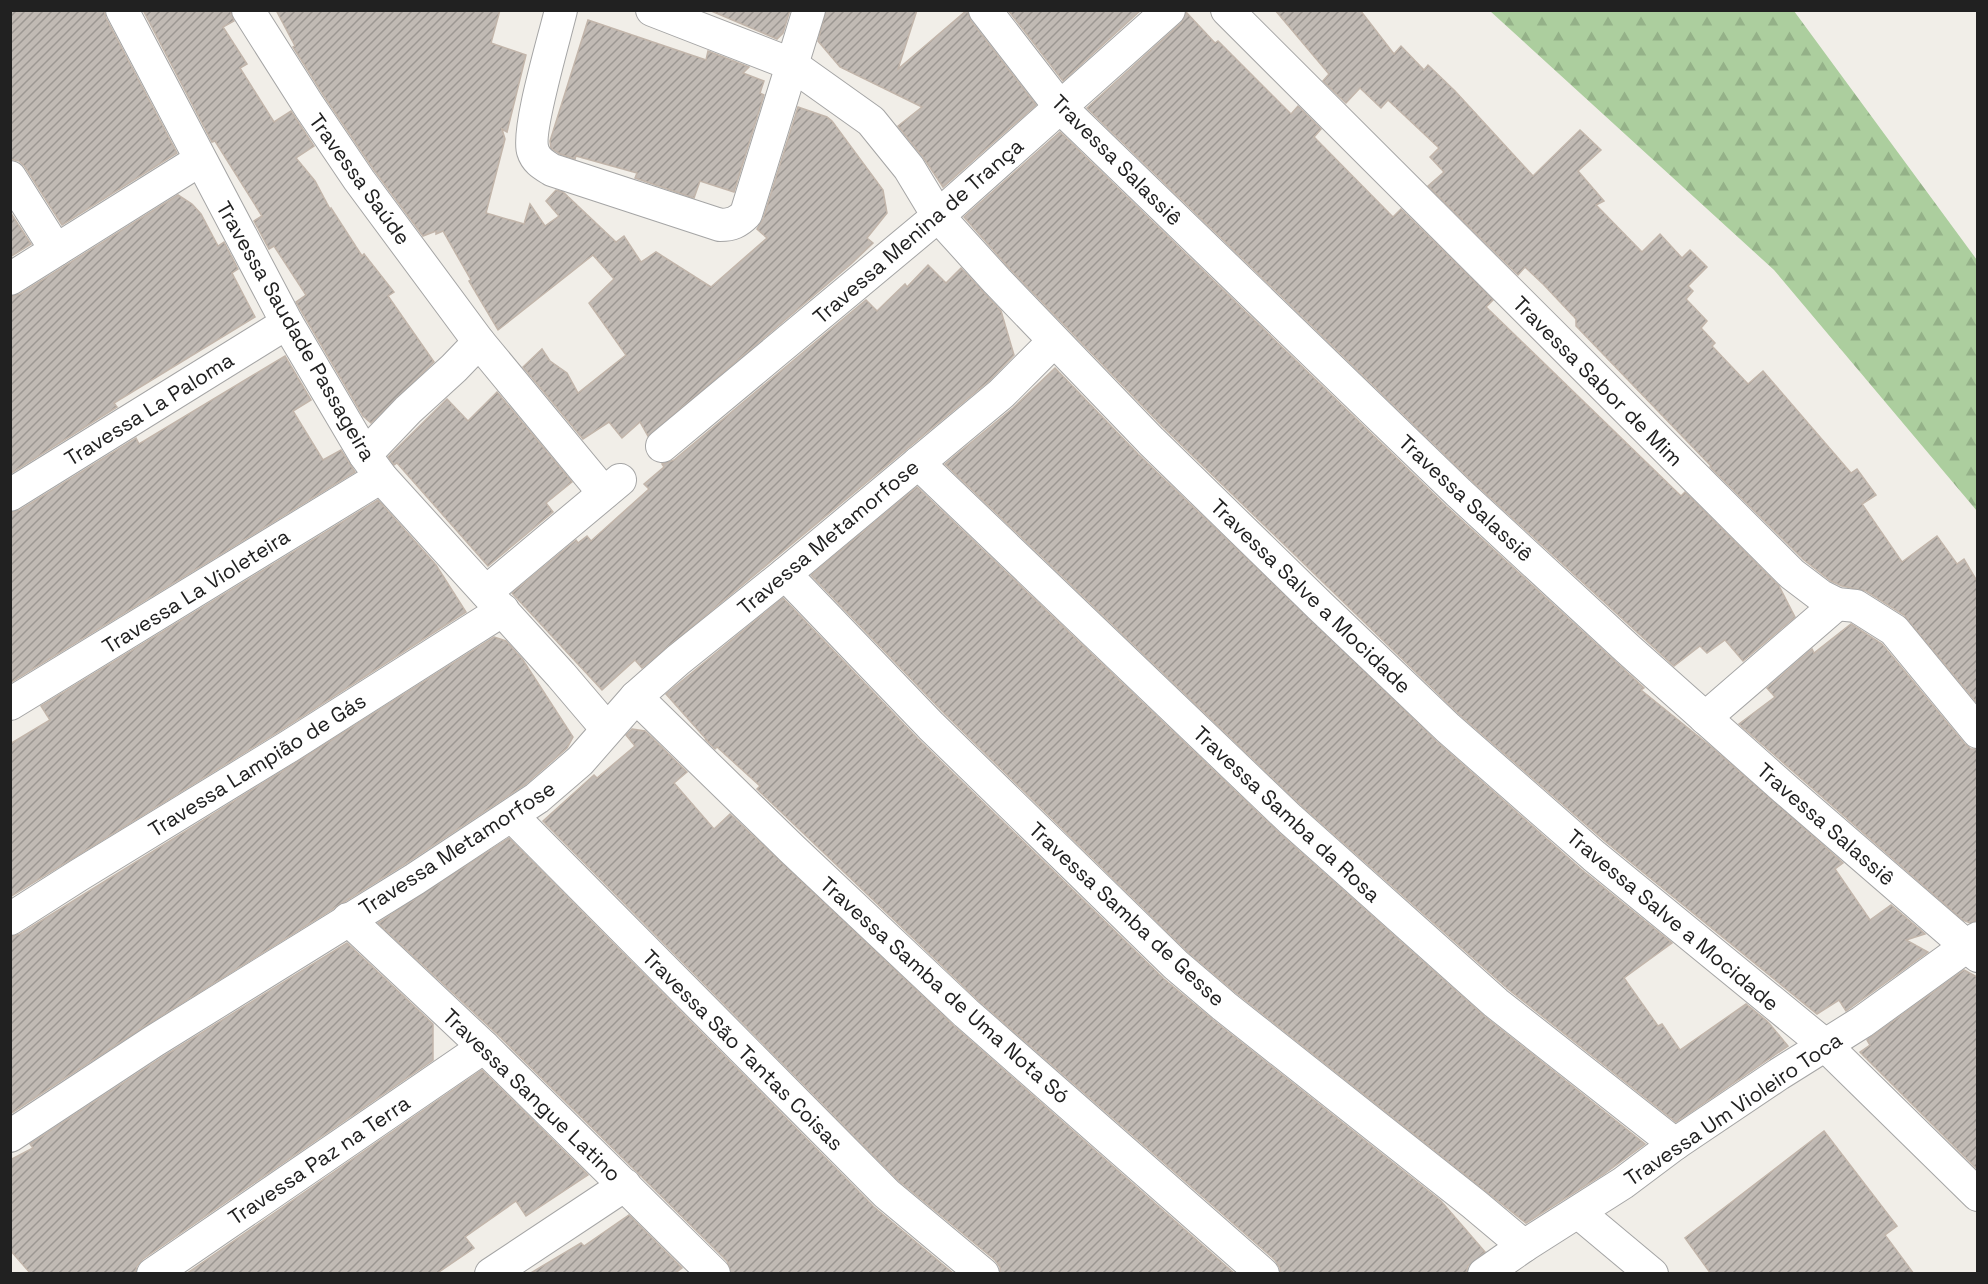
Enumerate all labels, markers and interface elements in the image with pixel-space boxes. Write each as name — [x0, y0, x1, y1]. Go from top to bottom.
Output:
street label: Travessa Salassiê — [1046, 89, 1188, 231]
street label: Travessa Saúde — [303, 108, 417, 250]
street label: Travessa Menina de Trança — [807, 132, 1029, 330]
street label: Travessa Saudade Passageira — [210, 196, 382, 466]
street label: Travessa Sabor de Mim — [1507, 290, 1689, 472]
street label: Travessa La Paloma — [59, 346, 239, 472]
street label: Travessa Salassiê — [1393, 429, 1539, 567]
street label: Travessa Metamorfose — [732, 453, 924, 621]
street label: Travessa Salve a Mocidade — [1205, 493, 1417, 699]
street label: Travessa La Violeteira — [97, 522, 295, 660]
street label: Travessa Lampião de Gás — [143, 687, 371, 843]
street label: Travessa Samba da Rosa — [1187, 720, 1387, 908]
street label: Travessa Salassiê — [1751, 757, 1901, 891]
street label: Travessa Metamorfose — [354, 774, 560, 922]
street label: Travessa Samba de Gesse — [1023, 816, 1231, 1012]
street label: Travessa Salve a Mocidade — [1561, 823, 1785, 1017]
street label: Travessa Samba de Uma Nota Só — [814, 871, 1076, 1109]
street label: Travessa São Tantas Coisas — [637, 944, 849, 1156]
street label: Travessa Sangue Latino — [437, 1003, 627, 1187]
street label: Travessa Um Violeiro Toca — [1619, 1026, 1847, 1192]
street label: Travessa Paz na Terra — [223, 1089, 415, 1231]

